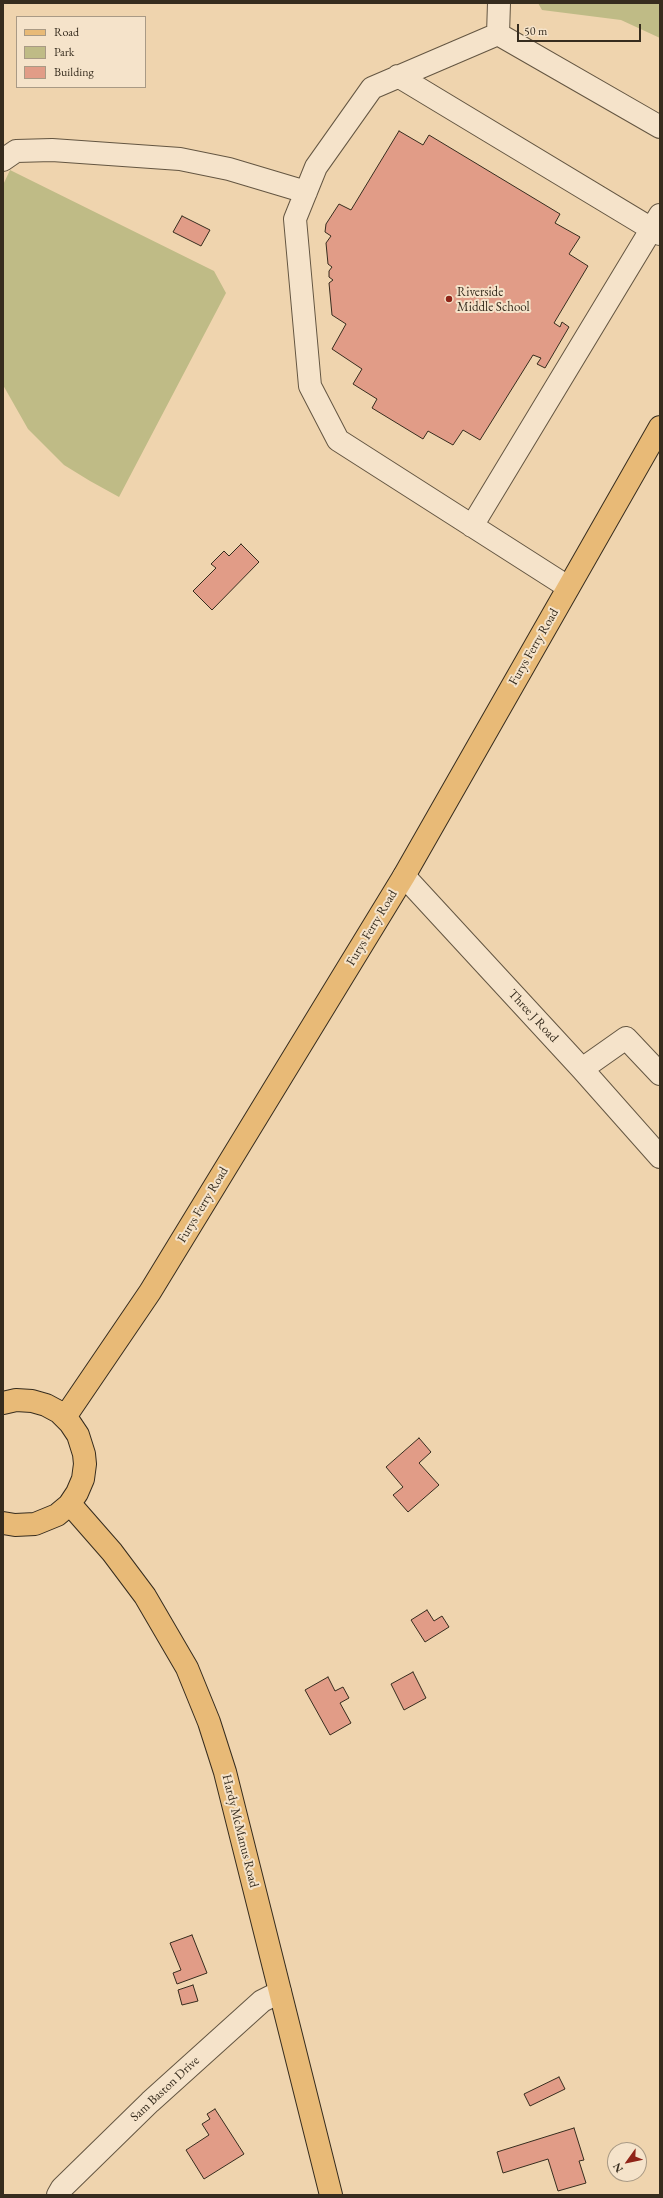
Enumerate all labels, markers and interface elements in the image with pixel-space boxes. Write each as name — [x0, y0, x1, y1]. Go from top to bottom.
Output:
legend — [16, 16, 146, 88]
scale bar — [519, 16, 643, 42]
text: 50 m — [524, 23, 547, 39]
text: Road — [54, 24, 79, 40]
text: Park — [54, 44, 74, 60]
text: Building — [54, 64, 94, 80]
place label: Riverside Middle School — [457, 284, 530, 315]
marker: Riverside Middle School — [444, 294, 454, 304]
street label: Furys Ferry Road — [506, 606, 562, 688]
street label: Furys Ferry Road — [343, 887, 401, 969]
street label: Three J Road — [505, 986, 561, 1046]
street label: Furys Ferry Road — [174, 1164, 232, 1246]
street label: Hardy McManus Road — [218, 1773, 262, 1889]
street label: Sam Baston Drive — [127, 2053, 203, 2125]
north arrow — [607, 2142, 647, 2182]
text: N — [609, 2160, 626, 2176]

